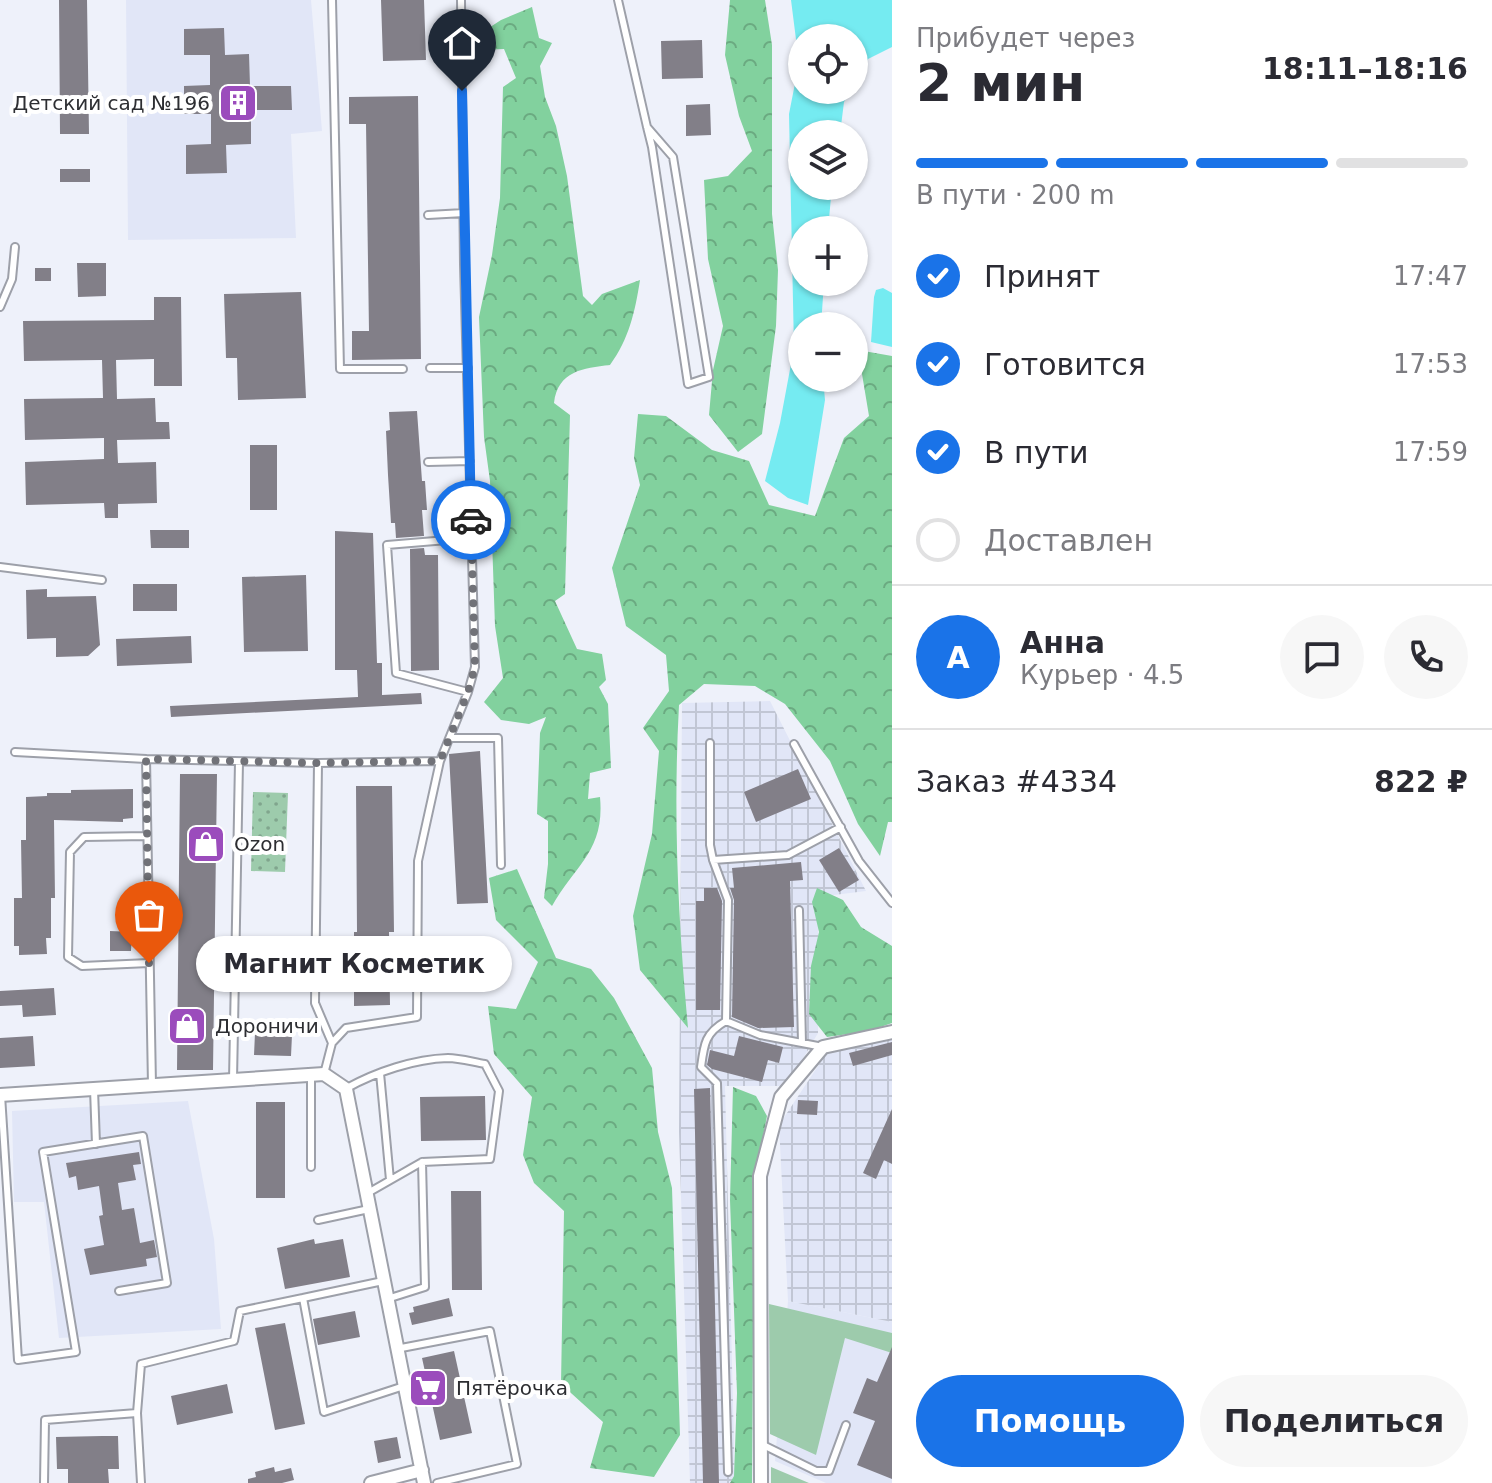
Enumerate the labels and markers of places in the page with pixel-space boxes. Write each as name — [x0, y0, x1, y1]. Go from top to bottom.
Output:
pin — [428, 9, 496, 91]
building icon: Детский сад №196 — [217, 82, 259, 124]
place label: Детский сад №196 — [13, 91, 210, 115]
shop icon: Ozon — [185, 823, 227, 865]
place label: Ozon — [234, 832, 285, 856]
pin — [115, 881, 183, 963]
callout: Магнит Косметик — [197, 935, 513, 991]
shop icon: Дороничи — [166, 1005, 208, 1047]
place label: Дороничи — [215, 1014, 319, 1038]
supermarket icon: Пятёрочка — [407, 1367, 449, 1409]
place label: Пятёрочка — [456, 1376, 568, 1400]

